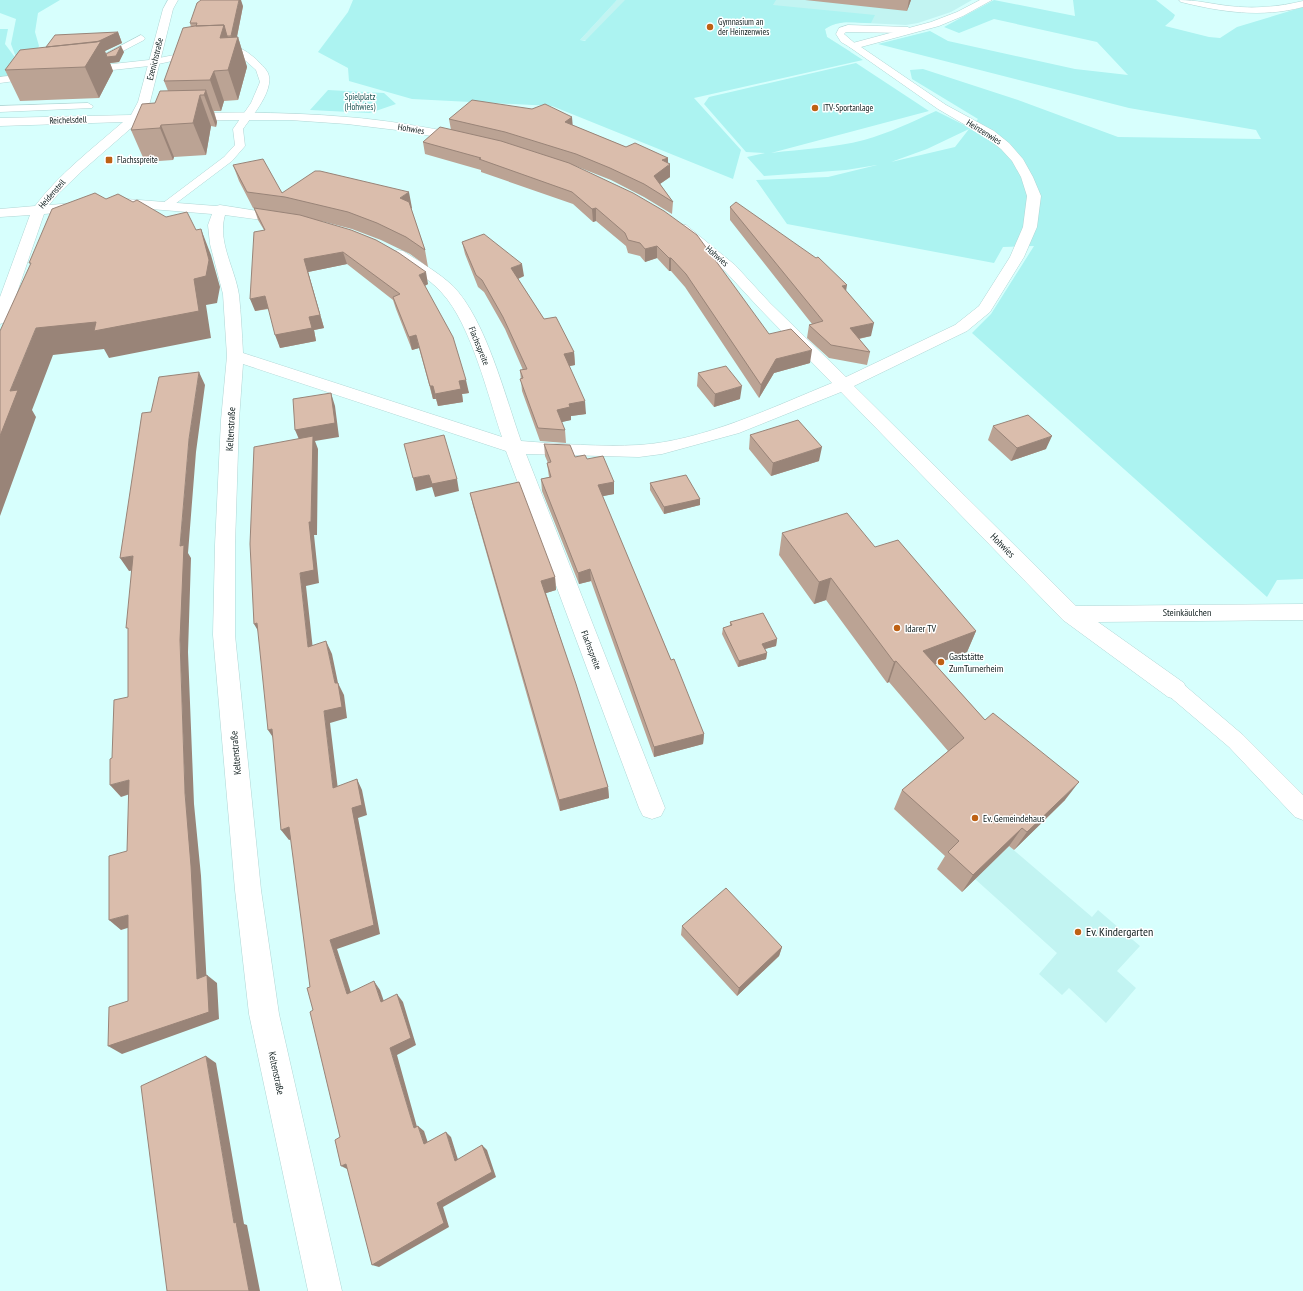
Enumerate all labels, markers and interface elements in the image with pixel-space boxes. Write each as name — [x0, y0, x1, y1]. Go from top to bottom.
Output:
place label: Gymnasium an der Heinzenwies — [718, 16, 769, 37]
marker: Gymnasium an der Heinzenwies — [705, 22, 715, 32]
street label: Ezenichstraße — [144, 36, 165, 81]
park label: Spielplatz (Hohwies) — [345, 91, 376, 113]
place label: ITV-Sportanlage — [823, 102, 873, 113]
marker: ITV-Sportanlage — [810, 103, 820, 113]
street label: Reichelsdell — [49, 113, 88, 126]
street label: Heinzenwies — [965, 117, 1004, 147]
street label: Hohwies — [397, 121, 425, 136]
place label: Flachsspreite — [117, 154, 158, 165]
marker: Flachsspreite — [104, 155, 114, 165]
street label: Heidensteil — [36, 176, 68, 211]
street label: Hohwies — [704, 243, 731, 269]
street label: Flachsspreite — [467, 325, 492, 367]
street label: Keltenstraße — [223, 407, 238, 451]
street label: Hohwies — [988, 530, 1018, 561]
street label: Steinkäulchen — [1163, 606, 1211, 619]
place label: Idarer TV — [905, 622, 937, 635]
marker: Idarer TV — [892, 623, 902, 633]
street label: Flachsspreite — [579, 629, 604, 671]
place label: Gaststätte ZumTurnerheim — [949, 650, 1003, 675]
marker: Gaststätte ZumTurnerheim — [936, 657, 946, 667]
street label: Keltenstraße — [227, 730, 244, 775]
place label: Ev. Gemeindehaus — [983, 812, 1045, 825]
marker: Ev. Gemeindehaus — [970, 813, 980, 823]
place label: Ev. Kindergarten — [1086, 924, 1153, 939]
marker: Ev. Kindergarten — [1073, 927, 1083, 937]
street label: Keltenstraße — [266, 1050, 287, 1096]

